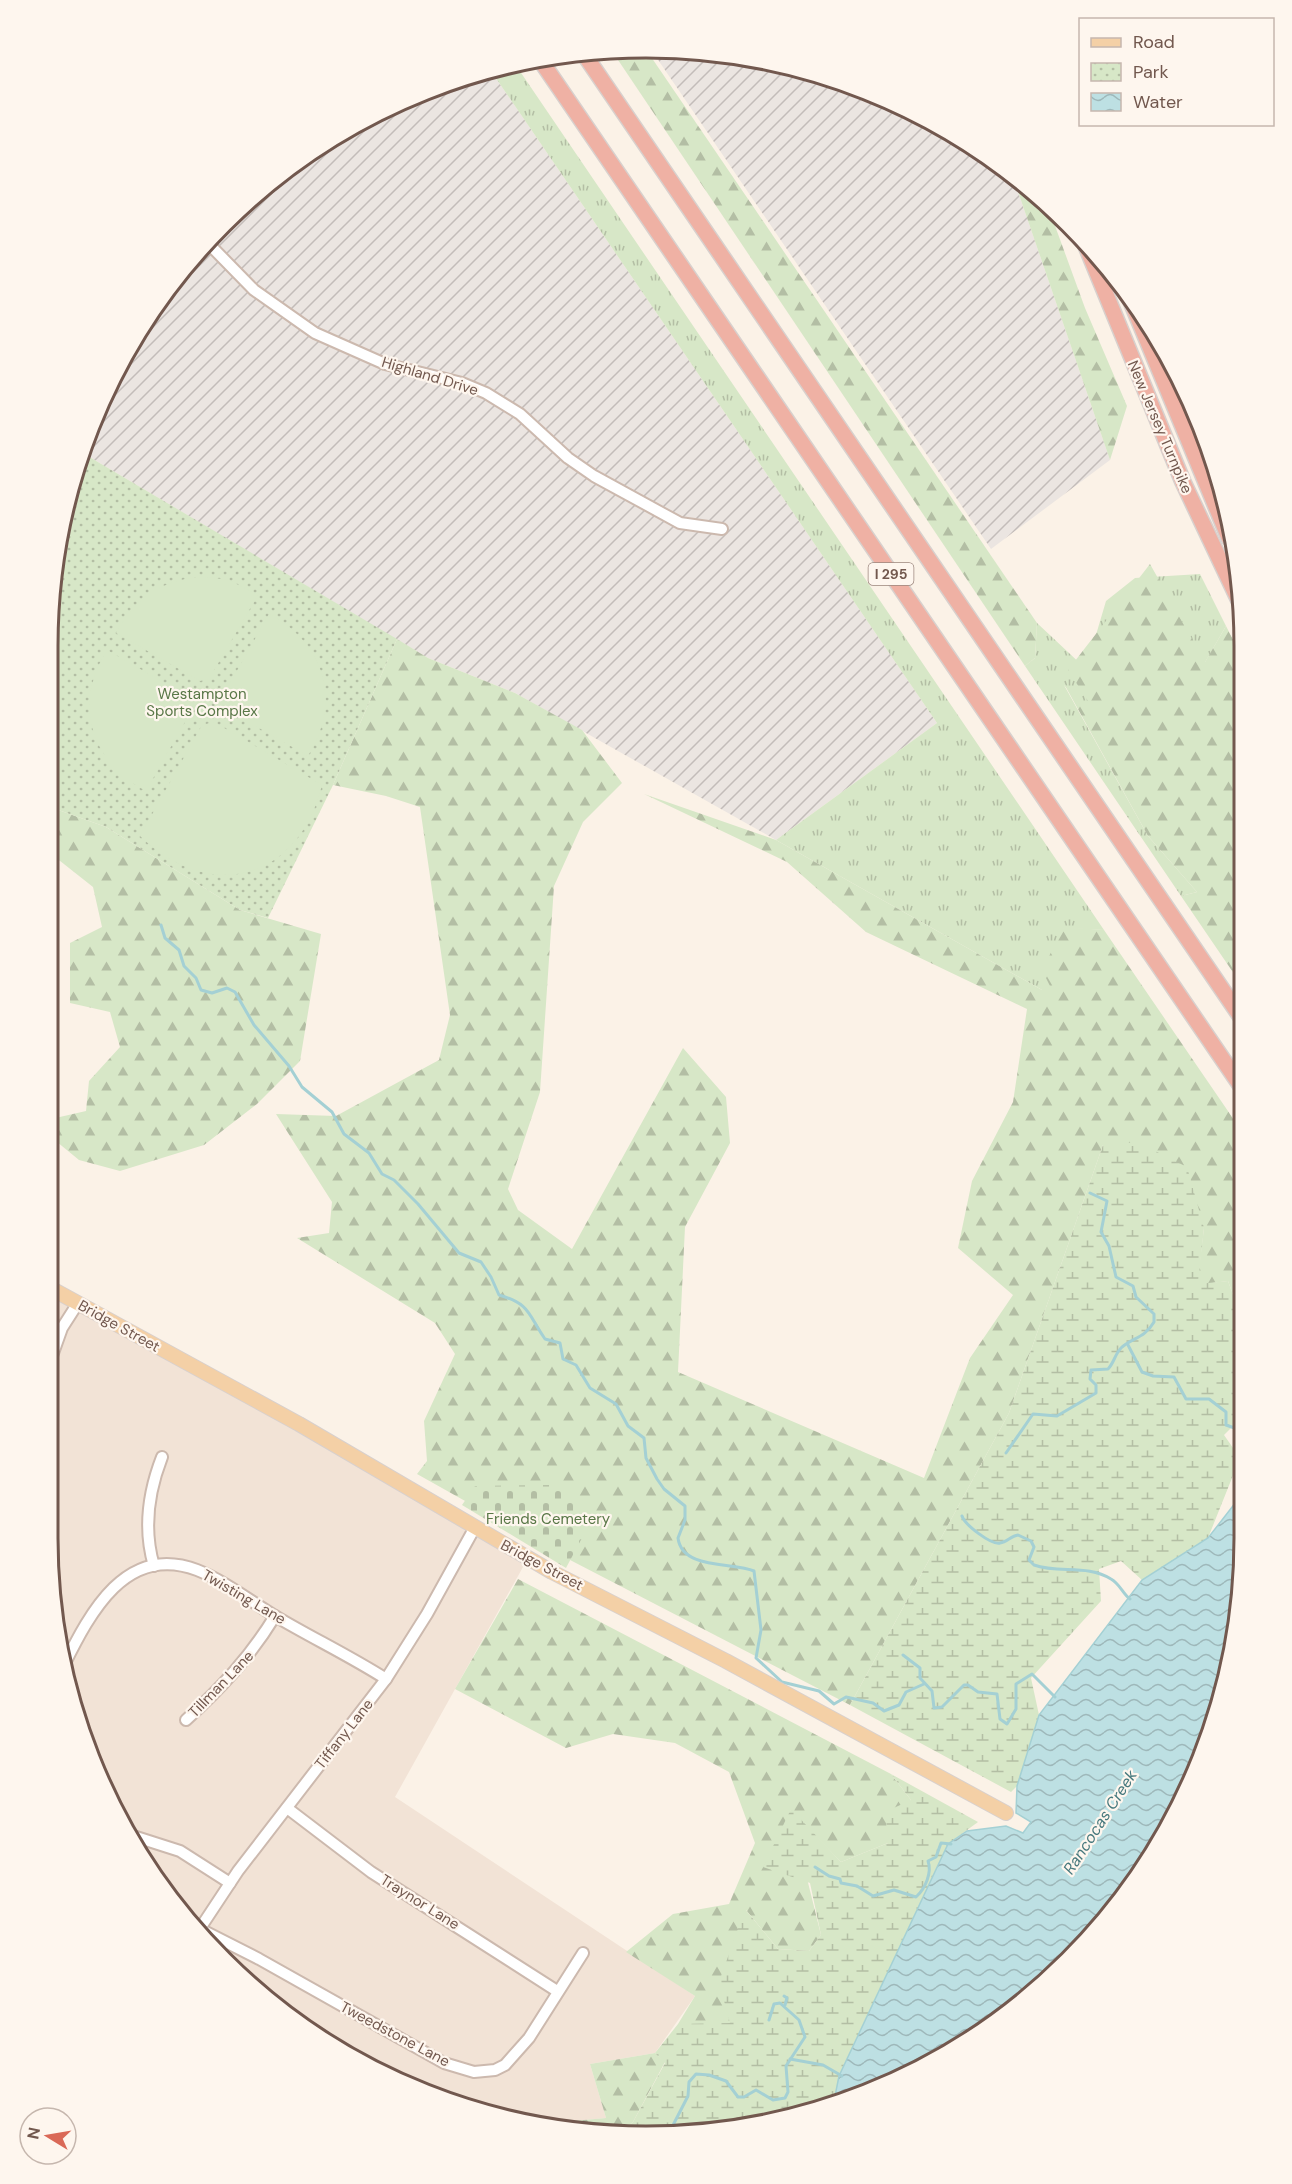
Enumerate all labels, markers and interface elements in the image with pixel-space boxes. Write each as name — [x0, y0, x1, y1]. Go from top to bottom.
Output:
legend — [1079, 18, 1274, 126]
text: Road — [1133, 30, 1175, 54]
text: Park — [1133, 60, 1169, 84]
text: Water — [1133, 90, 1183, 114]
street label: Highland Drive — [379, 352, 481, 400]
street label: New Jersey Turnpike — [1123, 357, 1197, 497]
road number: I 295 — [868, 563, 914, 585]
park label: Westampton Sports Complex — [146, 684, 258, 721]
street label: Bridge Street — [74, 1295, 164, 1357]
park label: Friends Cemetery — [486, 1509, 611, 1529]
street label: Bridge Street — [497, 1535, 587, 1595]
street label: Twisting Lane — [199, 1565, 289, 1629]
street label: Tillman Lane — [184, 1646, 258, 1722]
street label: Tiffany Lane — [310, 1695, 378, 1773]
water label: Rancocas Creek — [1058, 1765, 1142, 1878]
street label: Traynor Lane — [377, 1870, 463, 1934]
street label: Tweedstone Lane — [337, 1997, 453, 2071]
north arrow — [18, 2106, 78, 2166]
text: N — [22, 2126, 45, 2141]

